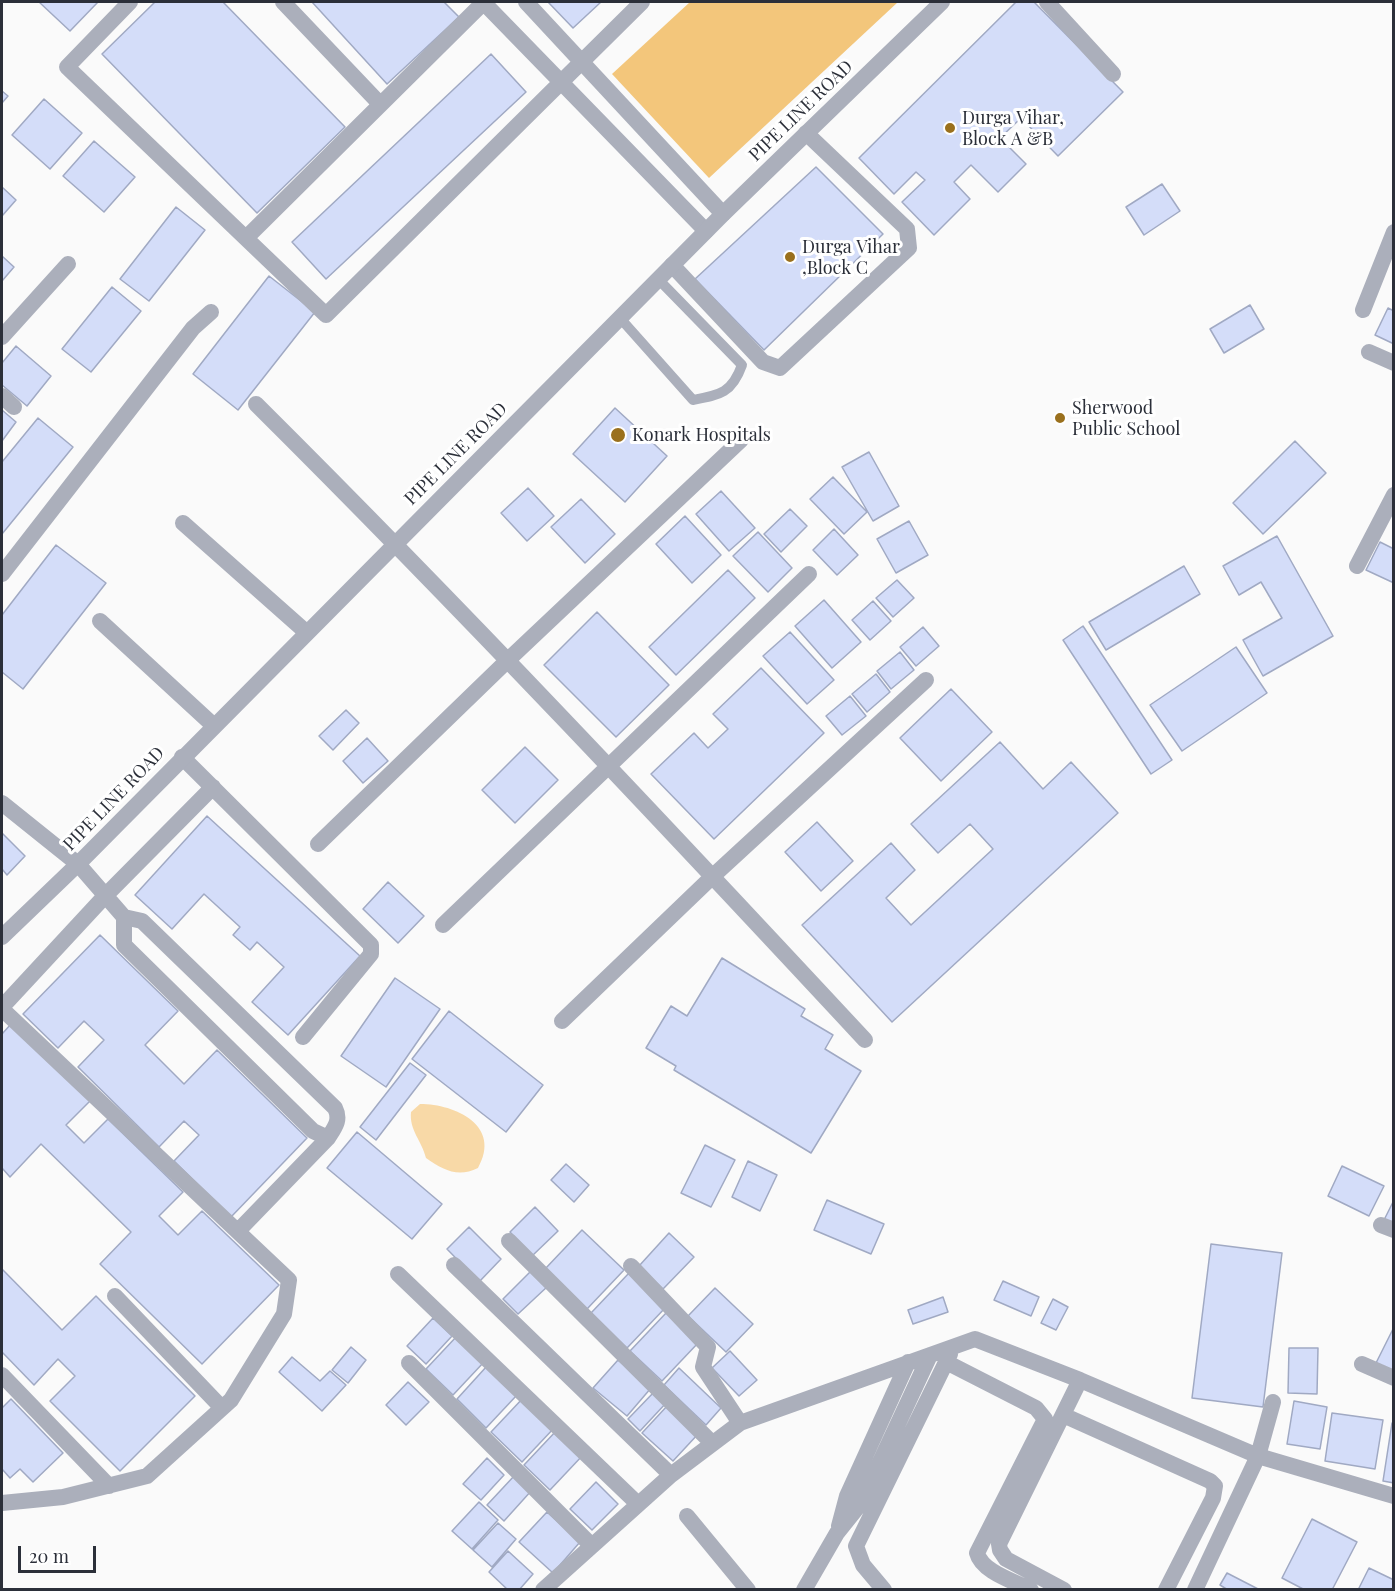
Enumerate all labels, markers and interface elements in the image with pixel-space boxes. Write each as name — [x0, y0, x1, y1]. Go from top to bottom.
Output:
street label: PIPE LINE ROAD — [745, 56, 857, 166]
place label: Durga Vihar, Block A &B — [962, 107, 1064, 150]
marker: Durga Vihar, Block A &B — [943, 121, 957, 135]
place label: Durga Vihar ,Block C — [802, 236, 900, 278]
marker: Durga Vihar ,Block C — [783, 250, 797, 264]
place label: Sherwood Public School — [1072, 397, 1180, 440]
street label: PIPE LINE ROAD — [400, 398, 512, 510]
marker: Sherwood Public School — [1053, 411, 1067, 425]
place label: Konark Hospitals — [632, 424, 771, 446]
marker: Konark Hospitals — [609, 426, 627, 444]
street label: PIPE LINE ROAD — [59, 743, 169, 855]
scale bar — [21, 1534, 99, 1572]
text: 20 m — [29, 1544, 69, 1568]

